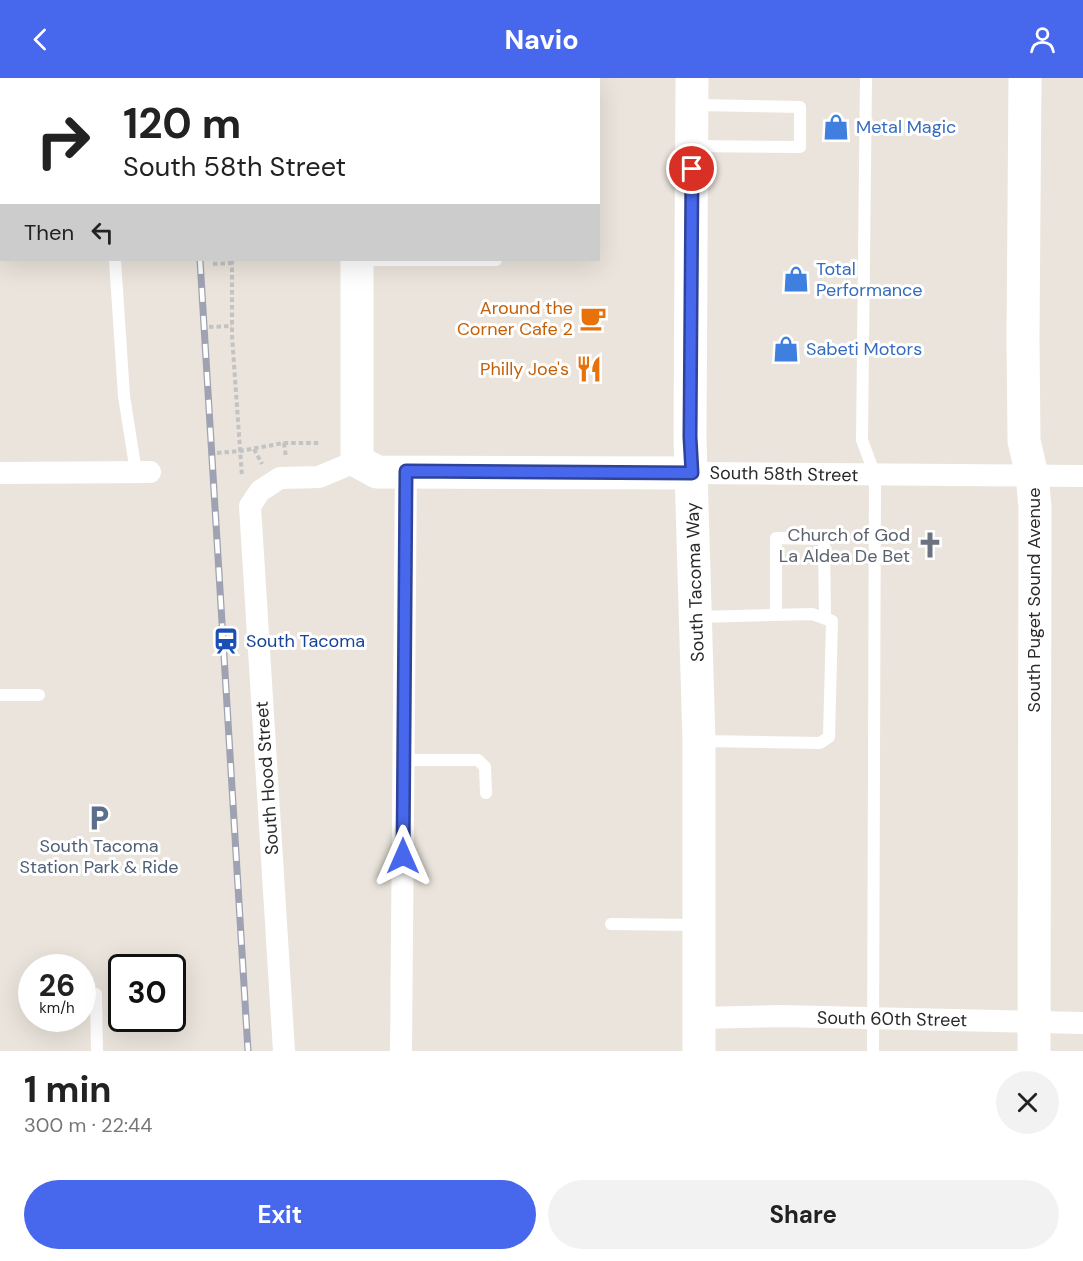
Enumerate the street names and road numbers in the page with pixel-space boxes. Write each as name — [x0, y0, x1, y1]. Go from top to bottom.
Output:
street label: South 58th Street — [709, 461, 859, 487]
street label: South Puget Sound Avenue — [1022, 488, 1046, 712]
street label: South Tacoma Way — [680, 502, 710, 662]
street label: South Hood Street — [250, 700, 284, 856]
street label: South 60th Street — [817, 1006, 967, 1032]

